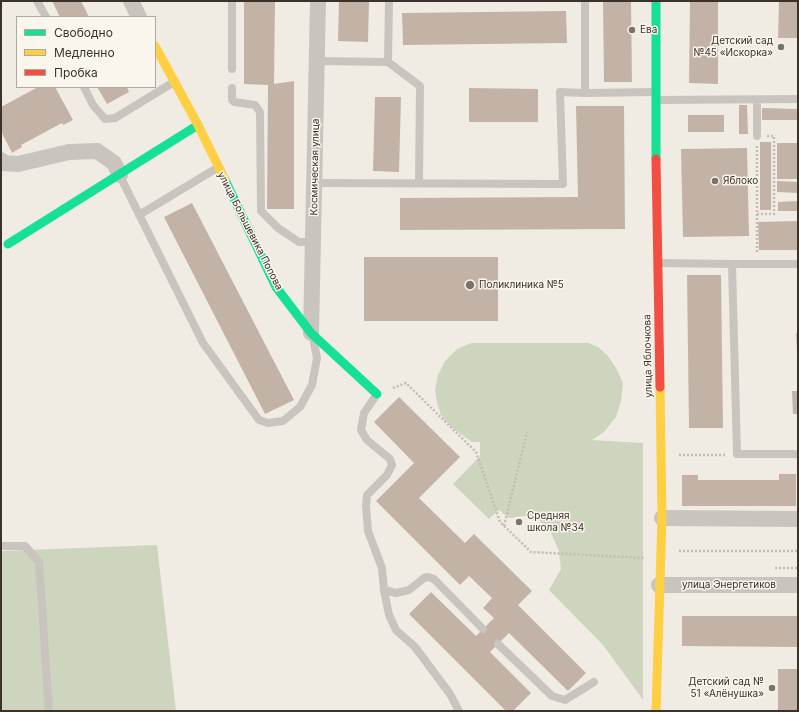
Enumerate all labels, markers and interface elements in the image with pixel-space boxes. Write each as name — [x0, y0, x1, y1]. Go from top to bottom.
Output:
legend — [16, 16, 156, 88]
place label: Ева — [640, 24, 657, 36]
text: Свободно — [54, 25, 113, 40]
marker: Ева — [627, 25, 637, 35]
place label: Детский сад №45 «Искорка» — [693, 35, 773, 58]
marker: Детский сад №45 «Искорка» — [776, 42, 786, 52]
text: Медленно — [54, 45, 115, 60]
text: Пробка — [54, 65, 98, 80]
street label: Космическая улица — [308, 119, 322, 215]
street label: улица Большевика Попова — [215, 170, 285, 292]
place label: Яблоко — [723, 175, 758, 187]
marker: Яблоко — [710, 176, 720, 186]
marker: Поликлиника №5 — [464, 279, 476, 291]
place label: Поликлиника №5 — [479, 279, 564, 291]
street label: улица Яблочкова — [641, 314, 655, 398]
place label: Средняя школа №34 — [527, 510, 584, 534]
marker: Средняя школа №34 — [514, 517, 524, 527]
street label: улица Энергетиков — [682, 579, 776, 591]
place label: Детский сад № 51 «Алёнушка» — [688, 676, 764, 700]
marker: Детский сад № 51 «Алёнушка» — [767, 683, 777, 693]

